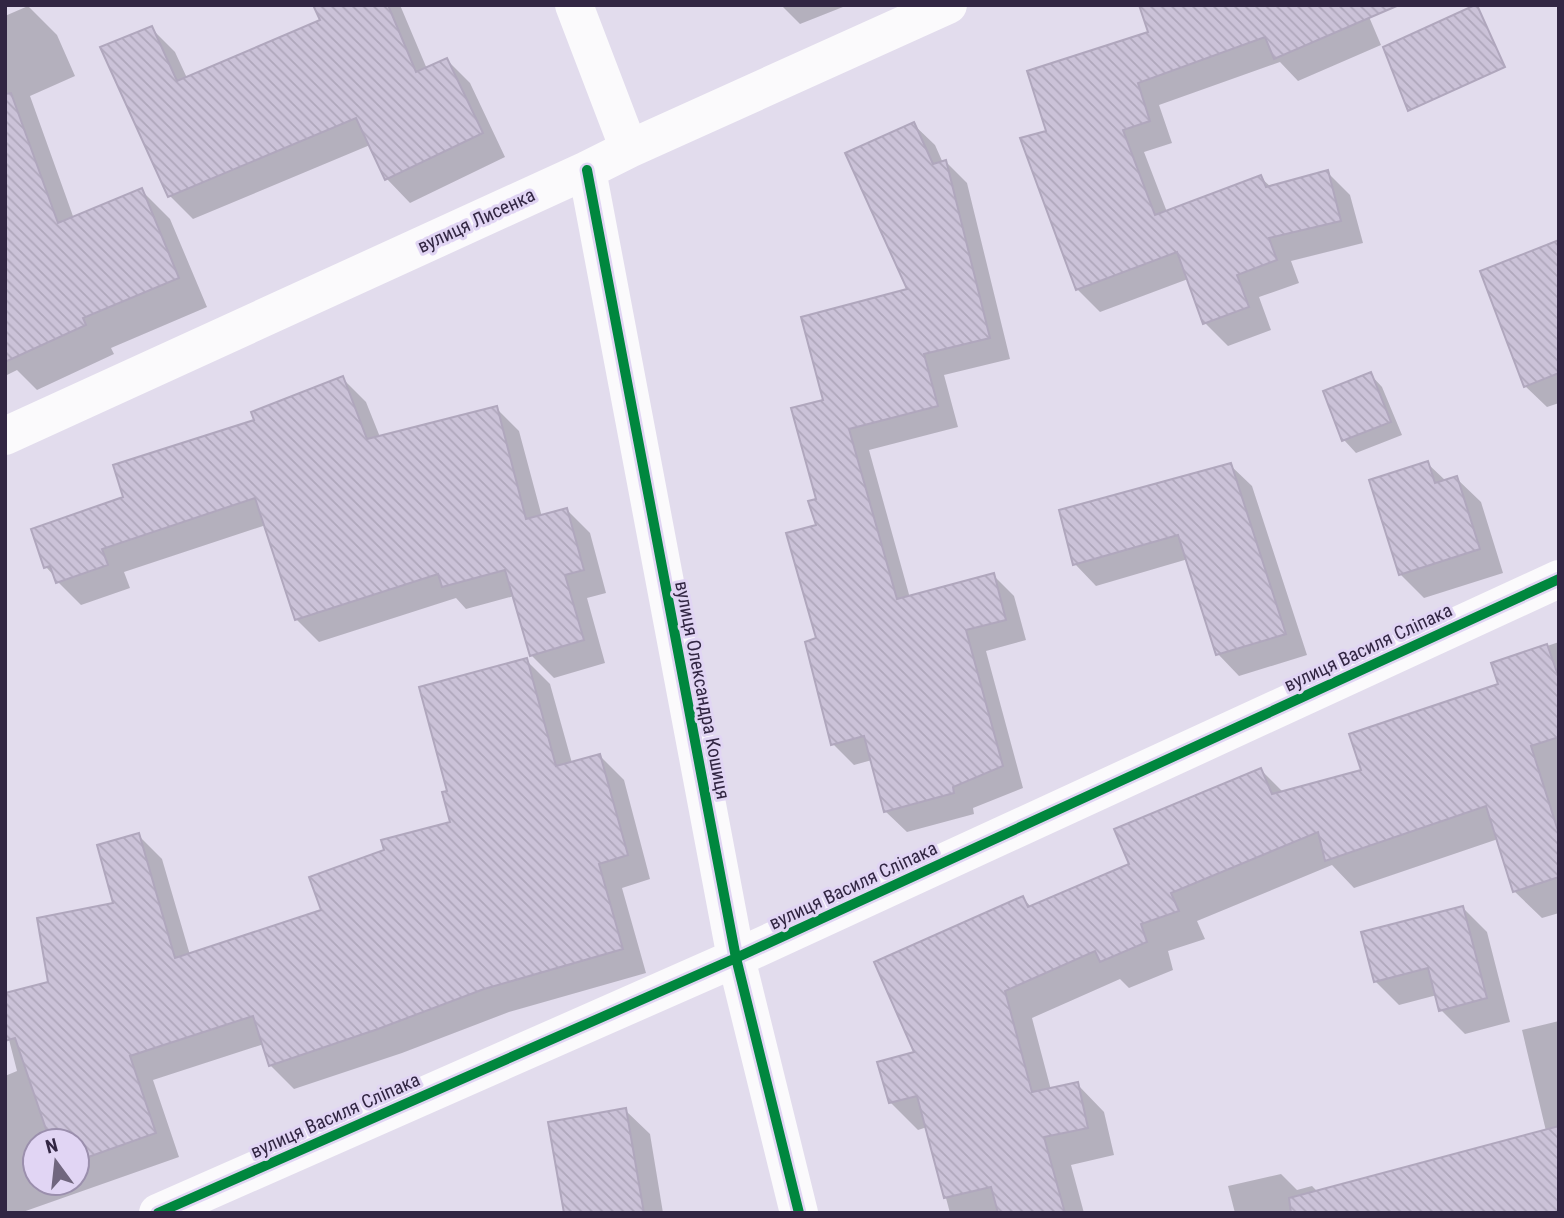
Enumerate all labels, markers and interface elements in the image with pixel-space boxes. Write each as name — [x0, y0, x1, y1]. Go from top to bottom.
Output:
street label: вулиця Лисенка — [414, 183, 539, 258]
street label: вулиця Олександра Кошиця — [670, 579, 735, 801]
street label: вулиця Василя Сліпака — [1280, 598, 1456, 697]
street label: вулиця Василя Сліпака — [765, 836, 941, 935]
street label: вулиця Василя Сліпака — [247, 1068, 423, 1163]
north arrow — [21, 1127, 91, 1197]
text: N — [43, 1133, 60, 1159]

